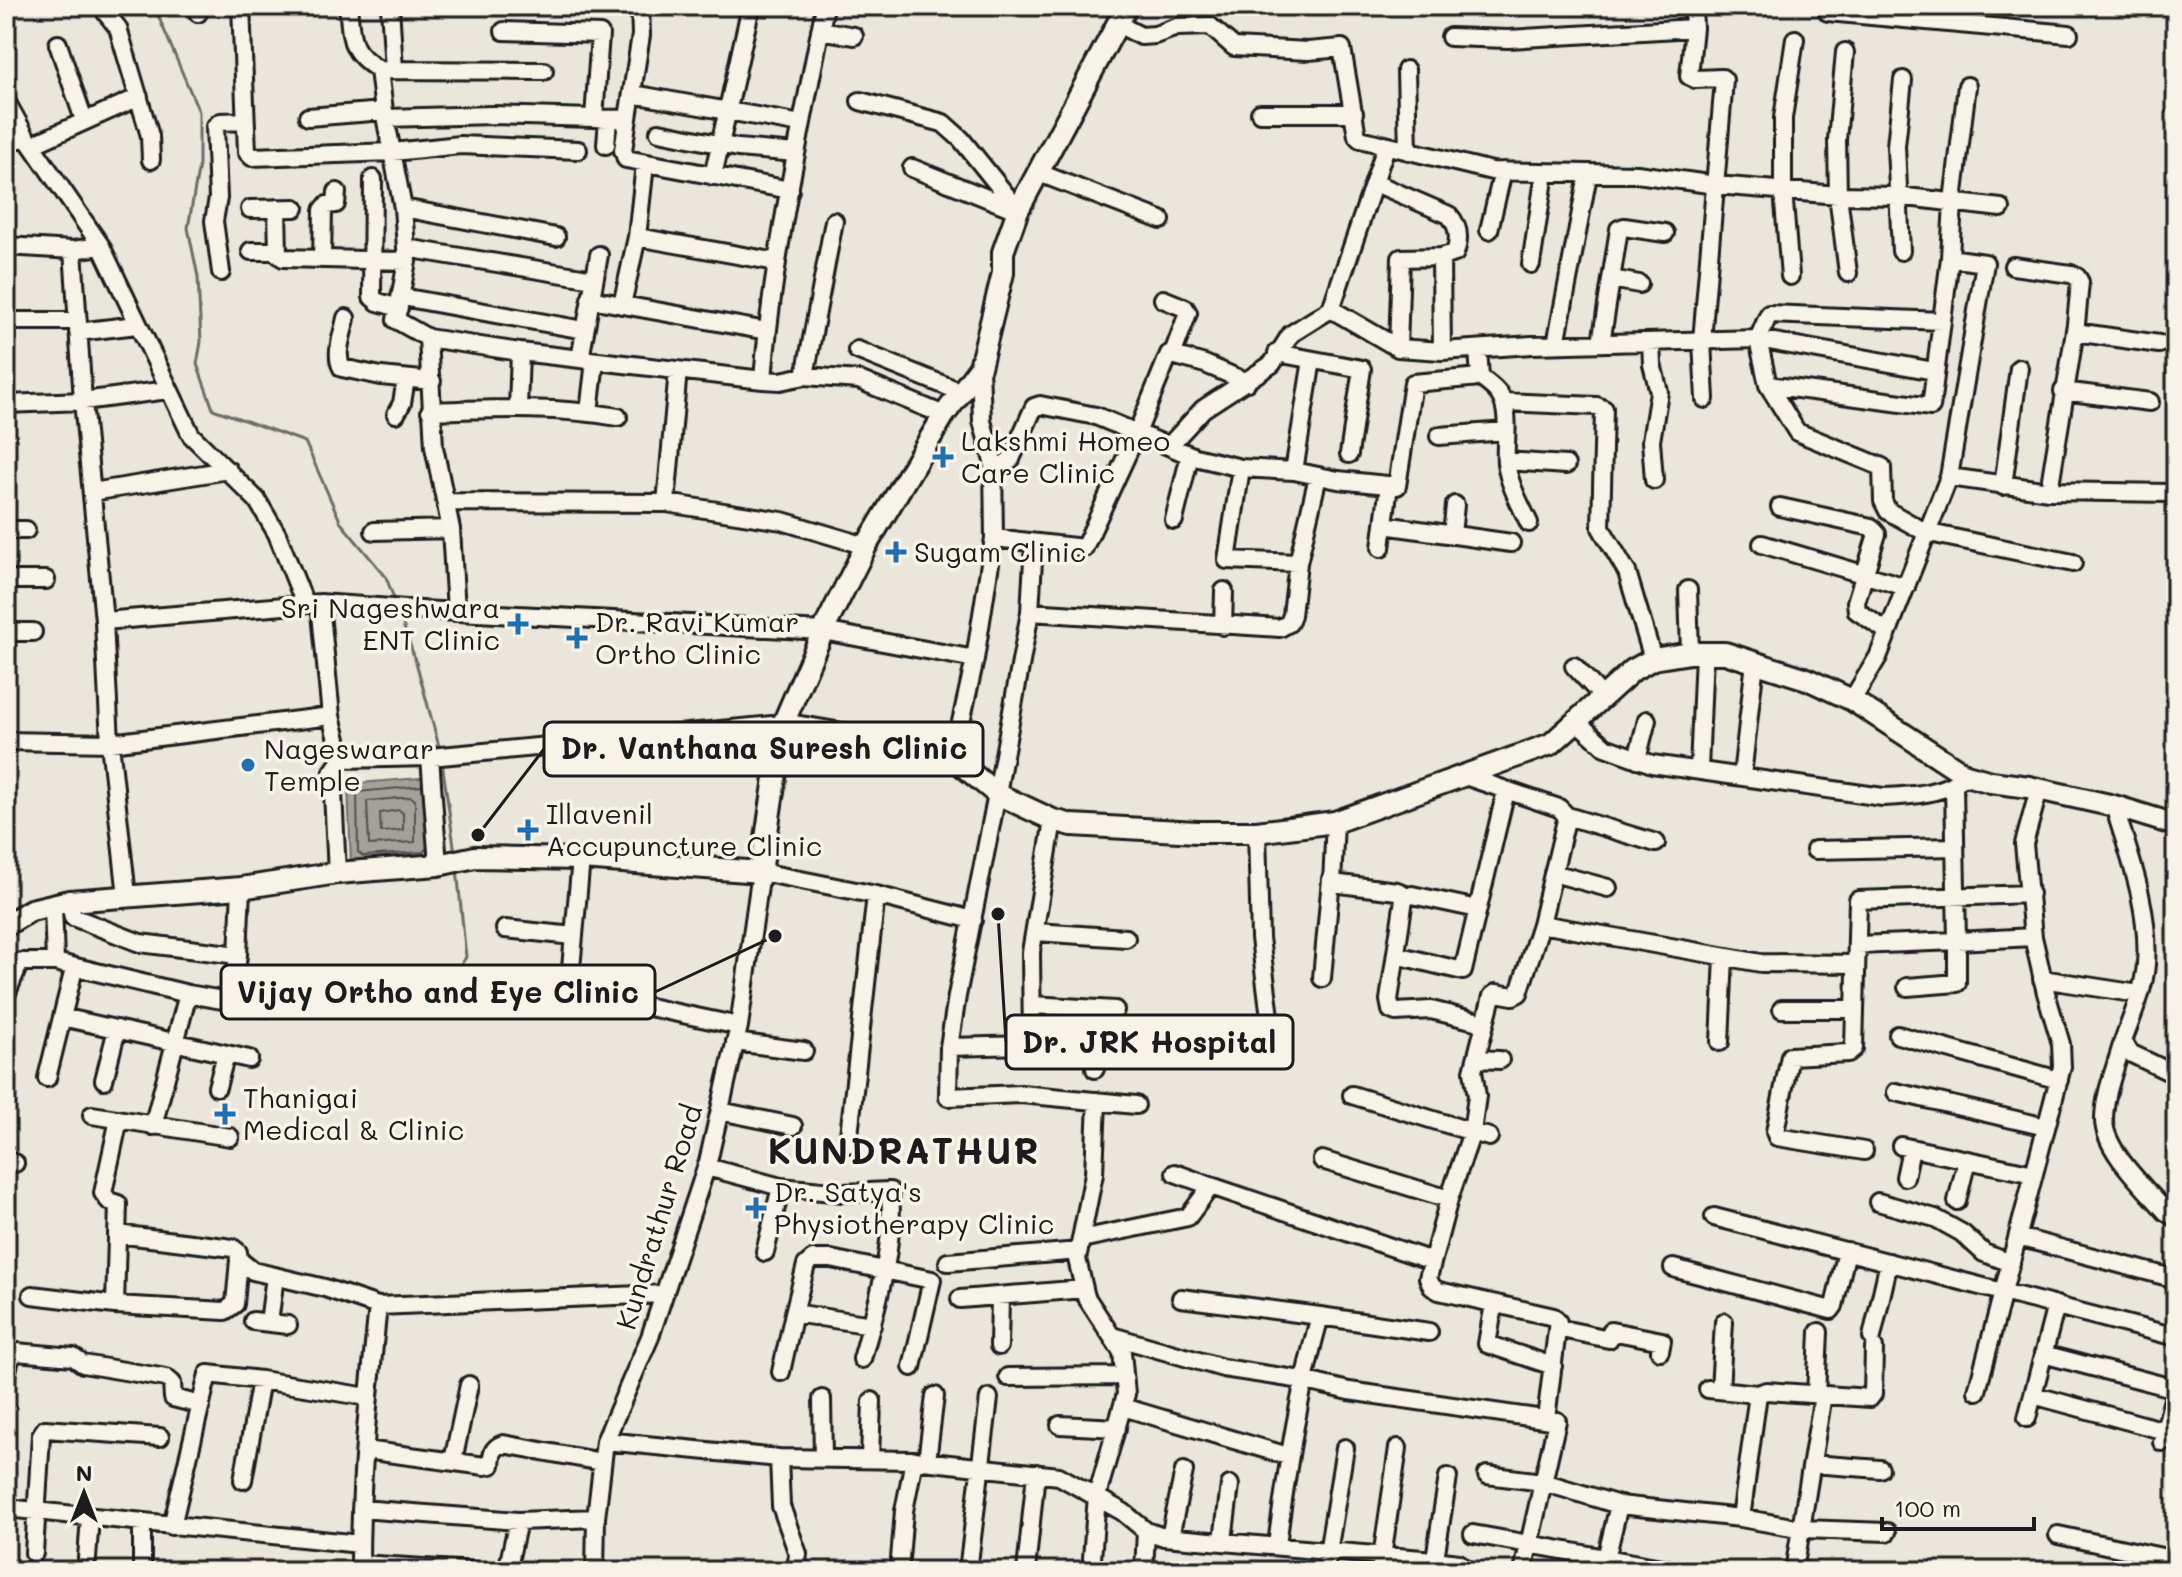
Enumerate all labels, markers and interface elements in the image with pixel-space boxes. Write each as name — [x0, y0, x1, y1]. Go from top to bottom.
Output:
place label: Lakshmi Homeo Care Clinic — [961, 422, 1170, 490]
marker: Lakshmi Homeo Care Clinic — [932, 446, 954, 468]
place label: Sugam Clinic — [914, 533, 1086, 569]
marker: Sugam Clinic — [885, 541, 907, 563]
place label: Sri Nageshwara ENT Clinic — [281, 589, 500, 657]
place label: Dr. Ravi Kumar Ortho Clinic — [595, 603, 799, 671]
marker: Sri Nageshwara ENT Clinic — [507, 613, 529, 635]
marker: Dr. Ravi Kumar Ortho Clinic — [566, 627, 588, 649]
callout: Dr. Vanthana Suresh Clinic — [544, 722, 983, 776]
text: Dr. Vanthana Suresh Clinic — [561, 727, 967, 767]
place label: Nageswarar Temple — [264, 730, 434, 798]
marker: Nageswarar Temple — [239, 756, 257, 774]
place label: Illavenil Accupuncture Clinic — [546, 795, 822, 863]
marker: Illavenil Accupuncture Clinic — [517, 819, 539, 841]
callout: Vijay Ortho and Eye Clinic — [221, 965, 655, 1019]
text: Vijay Ortho and Eye Clinic — [237, 971, 639, 1011]
callout: Dr. JRK Hospital — [1006, 1015, 1293, 1069]
text: Dr. JRK Hospital — [1022, 1021, 1276, 1061]
place label: Thanigai Medical & Clinic — [243, 1079, 464, 1147]
street label: Kundrathur Road — [607, 1100, 709, 1334]
marker: Thanigai Medical & Clinic — [214, 1103, 236, 1125]
district label: KUNDRATHUR — [768, 1126, 1040, 1173]
place label: Dr. Satya's Physiotherapy Clinic — [774, 1173, 1054, 1241]
marker: Dr. Satya's Physiotherapy Clinic — [745, 1197, 767, 1219]
north arrow — [44, 1453, 124, 1533]
text: N — [76, 1458, 92, 1487]
scale bar — [1882, 1481, 2034, 1531]
text: 100 m — [1894, 1492, 1961, 1523]

